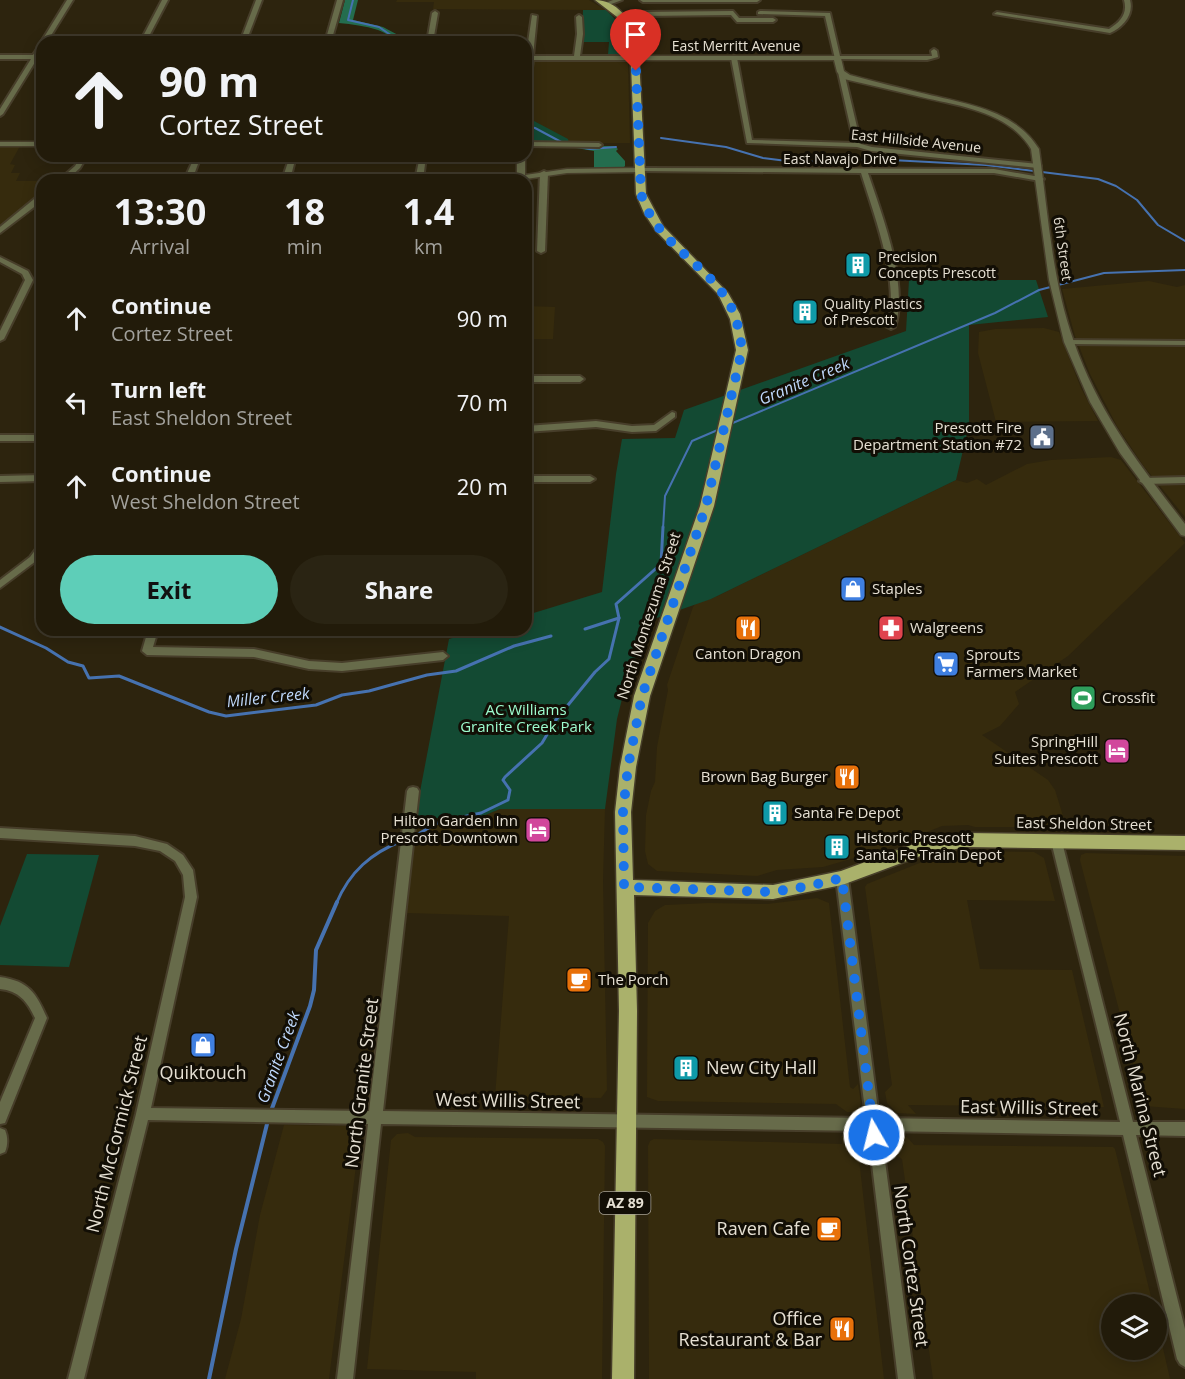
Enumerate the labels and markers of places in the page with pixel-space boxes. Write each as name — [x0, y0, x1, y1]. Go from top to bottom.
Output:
pin — [610, 9, 661, 71]
place label: Precision Concepts Prescott — [878, 247, 996, 282]
building icon: Precision Concepts Prescott — [843, 250, 873, 280]
place label: Quality Plastics of Prescott — [824, 294, 923, 329]
building icon: Quality Plastics of Prescott — [790, 297, 820, 327]
place label: Prescott Fire Department Station #72 — [853, 417, 1022, 454]
public building icon: Prescott Fire Department Station #72 — [1027, 422, 1057, 452]
shop icon: Staples — [838, 574, 868, 604]
place label: Staples — [872, 578, 922, 598]
restaurant icon: Canton Dragon — [733, 613, 763, 643]
pharmacy icon: Walgreens — [876, 613, 906, 643]
place label: Walgreens — [910, 617, 983, 637]
place label: Canton Dragon — [695, 643, 801, 663]
place label: Sprouts Farmers Market — [966, 644, 1077, 681]
supermarket icon: Sprouts Farmers Market — [931, 649, 961, 679]
sports icon: Crossfit — [1068, 683, 1098, 713]
place label: Crossfit — [1102, 687, 1155, 707]
place label: SpringHill Suites Prescott — [994, 731, 1098, 768]
hotel icon: SpringHill Suites Prescott — [1102, 736, 1132, 766]
restaurant icon: Brown Bag Burger — [832, 762, 862, 792]
place label: Brown Bag Burger — [701, 766, 828, 786]
building icon: Santa Fe Depot — [760, 798, 790, 828]
place label: Santa Fe Depot — [794, 802, 900, 822]
place label: Hilton Garden Inn Prescott Downtown — [381, 810, 518, 847]
hotel icon: Hilton Garden Inn Prescott Downtown — [523, 815, 553, 845]
place label: Historic Prescott Santa Fe Train Depot — [856, 827, 1002, 864]
building icon: Historic Prescott Santa Fe Train Depot — [822, 832, 852, 862]
cafe icon: The Porch — [564, 965, 594, 995]
place label: The Porch — [598, 969, 668, 989]
shop icon: Quiktouch — [188, 1030, 218, 1060]
building icon: New City Hall — [671, 1053, 701, 1083]
place label: New City Hall — [706, 1055, 817, 1079]
place label: Quiktouch — [160, 1060, 247, 1084]
cafe icon: Raven Cafe — [814, 1214, 844, 1244]
place label: Raven Cafe — [717, 1216, 810, 1240]
place label: Office Restaurant & Bar — [678, 1306, 823, 1351]
restaurant icon: Office Restaurant & Bar — [827, 1314, 857, 1344]

